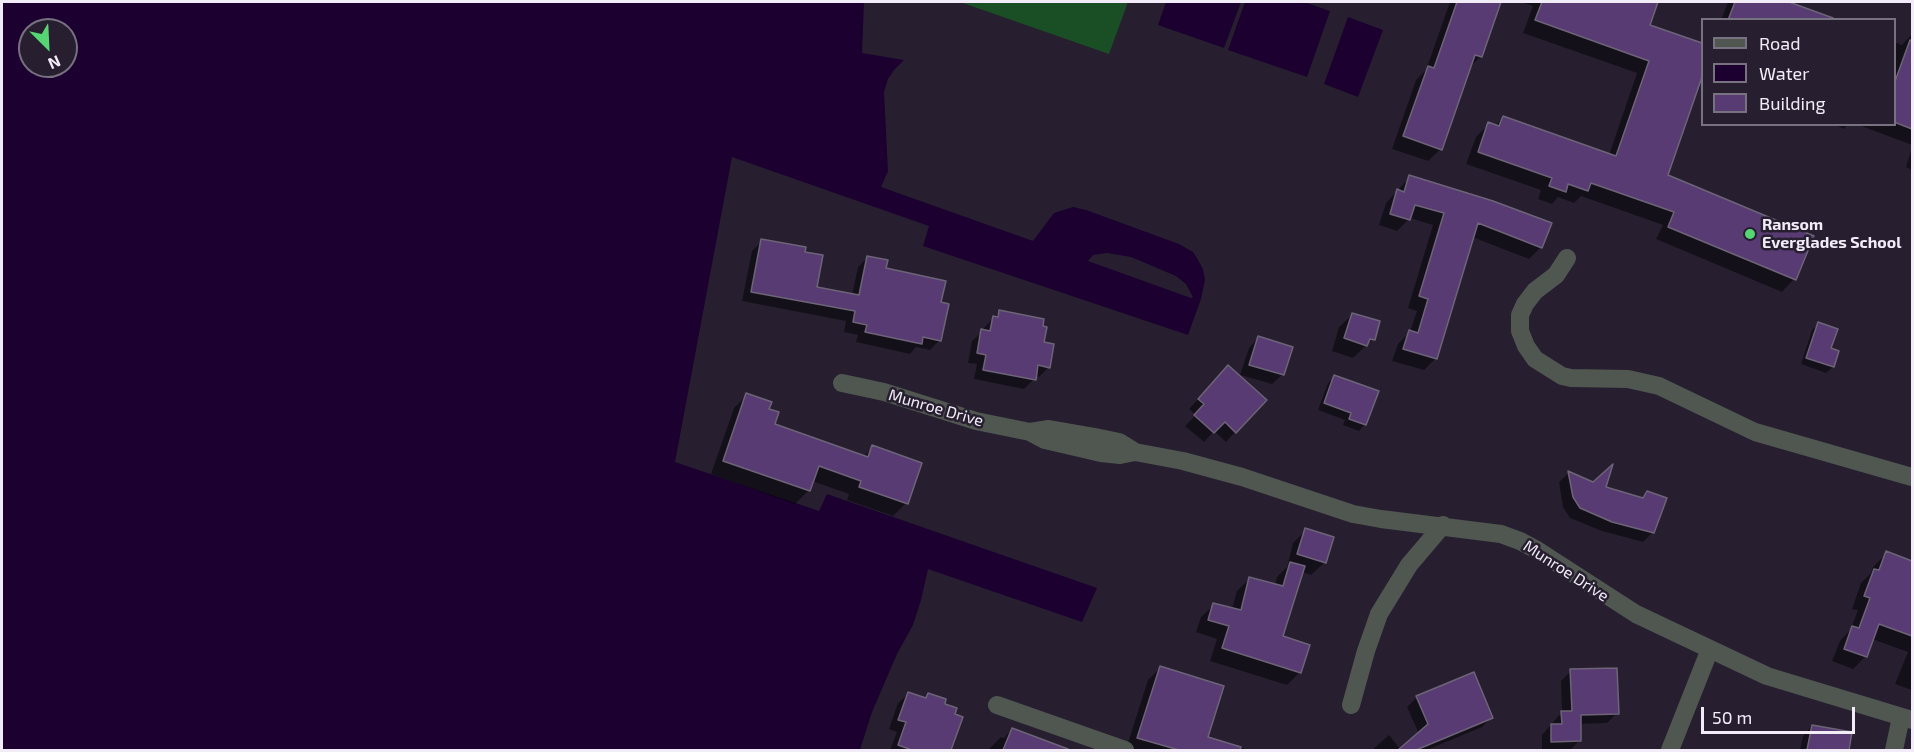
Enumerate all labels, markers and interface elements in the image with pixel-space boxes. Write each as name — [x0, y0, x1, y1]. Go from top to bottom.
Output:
north arrow — [18, 18, 78, 78]
legend — [1701, 18, 1896, 126]
text: Road — [1759, 32, 1800, 54]
text: N — [46, 52, 64, 74]
text: Water — [1759, 62, 1809, 84]
text: Building — [1759, 92, 1826, 114]
place label: Ransom Everglades School — [1762, 215, 1901, 253]
marker: Ransom Everglades School — [1743, 227, 1757, 241]
street label: Munroe Drive — [886, 385, 986, 431]
street label: Munroe Drive — [1520, 536, 1612, 606]
scale bar — [1704, 695, 1858, 733]
text: 50 m — [1712, 706, 1752, 728]

